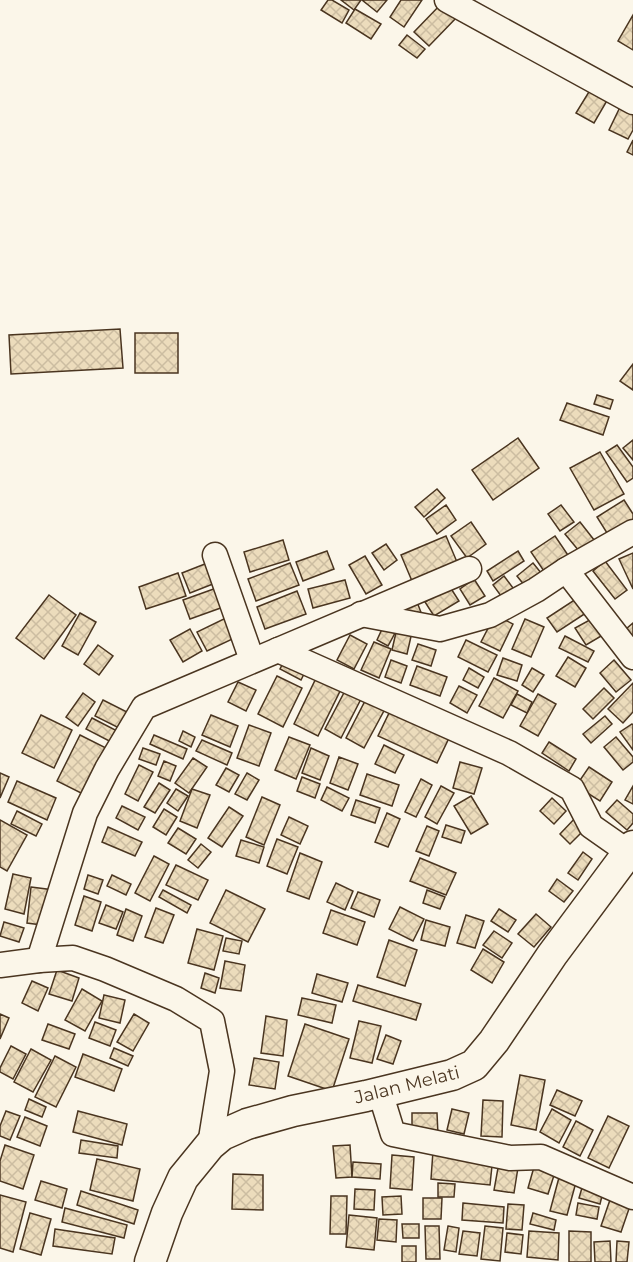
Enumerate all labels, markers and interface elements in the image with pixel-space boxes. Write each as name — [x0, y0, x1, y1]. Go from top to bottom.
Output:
street label: Jalan Melati — [351, 1061, 462, 1109]

